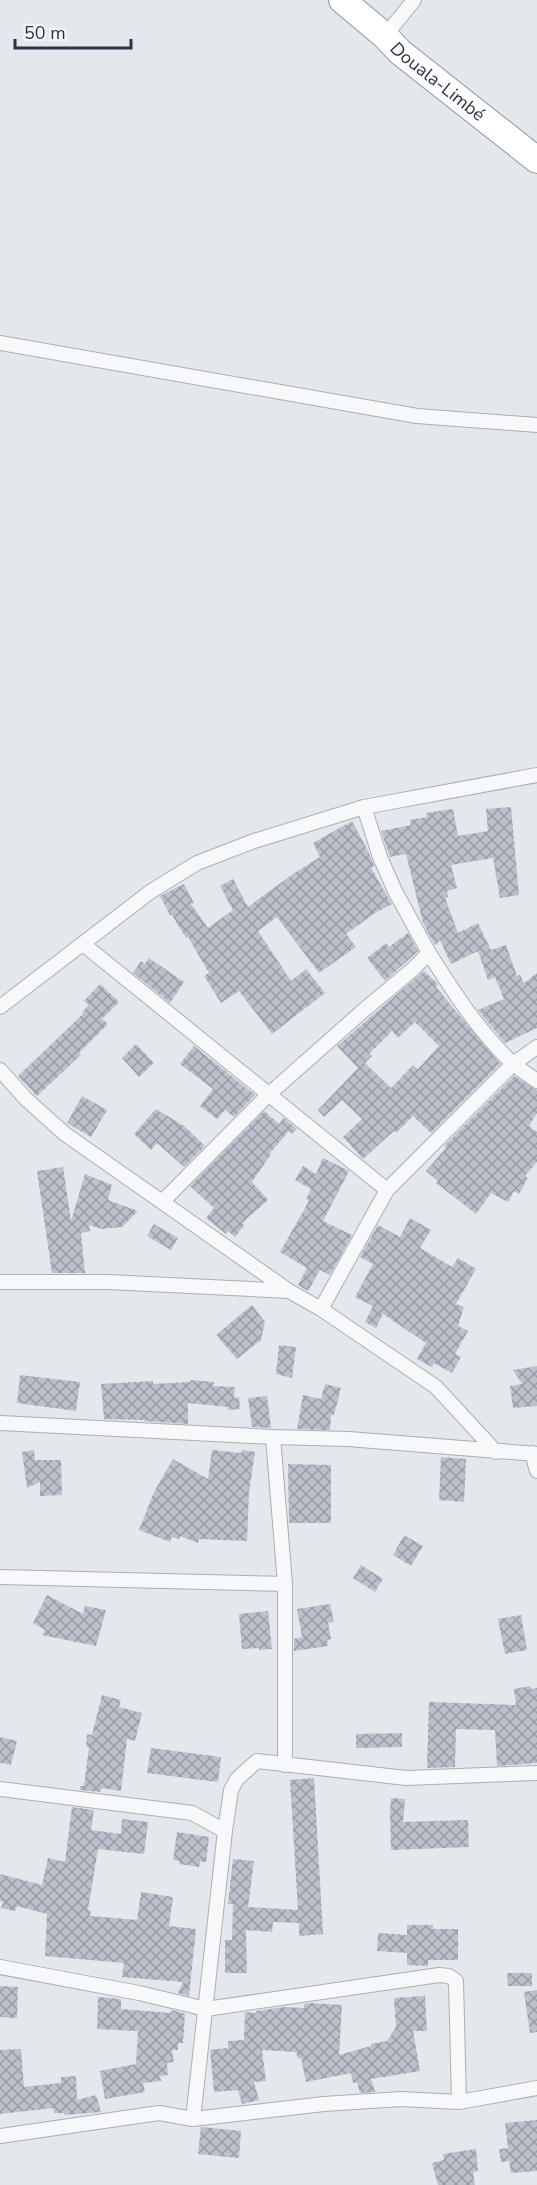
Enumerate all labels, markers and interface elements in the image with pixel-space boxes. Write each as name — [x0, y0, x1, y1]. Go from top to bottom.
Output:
scale bar — [15, 12, 130, 50]
text: 50 m — [24, 21, 66, 45]
street label: Douala-Limbé — [385, 37, 490, 127]

